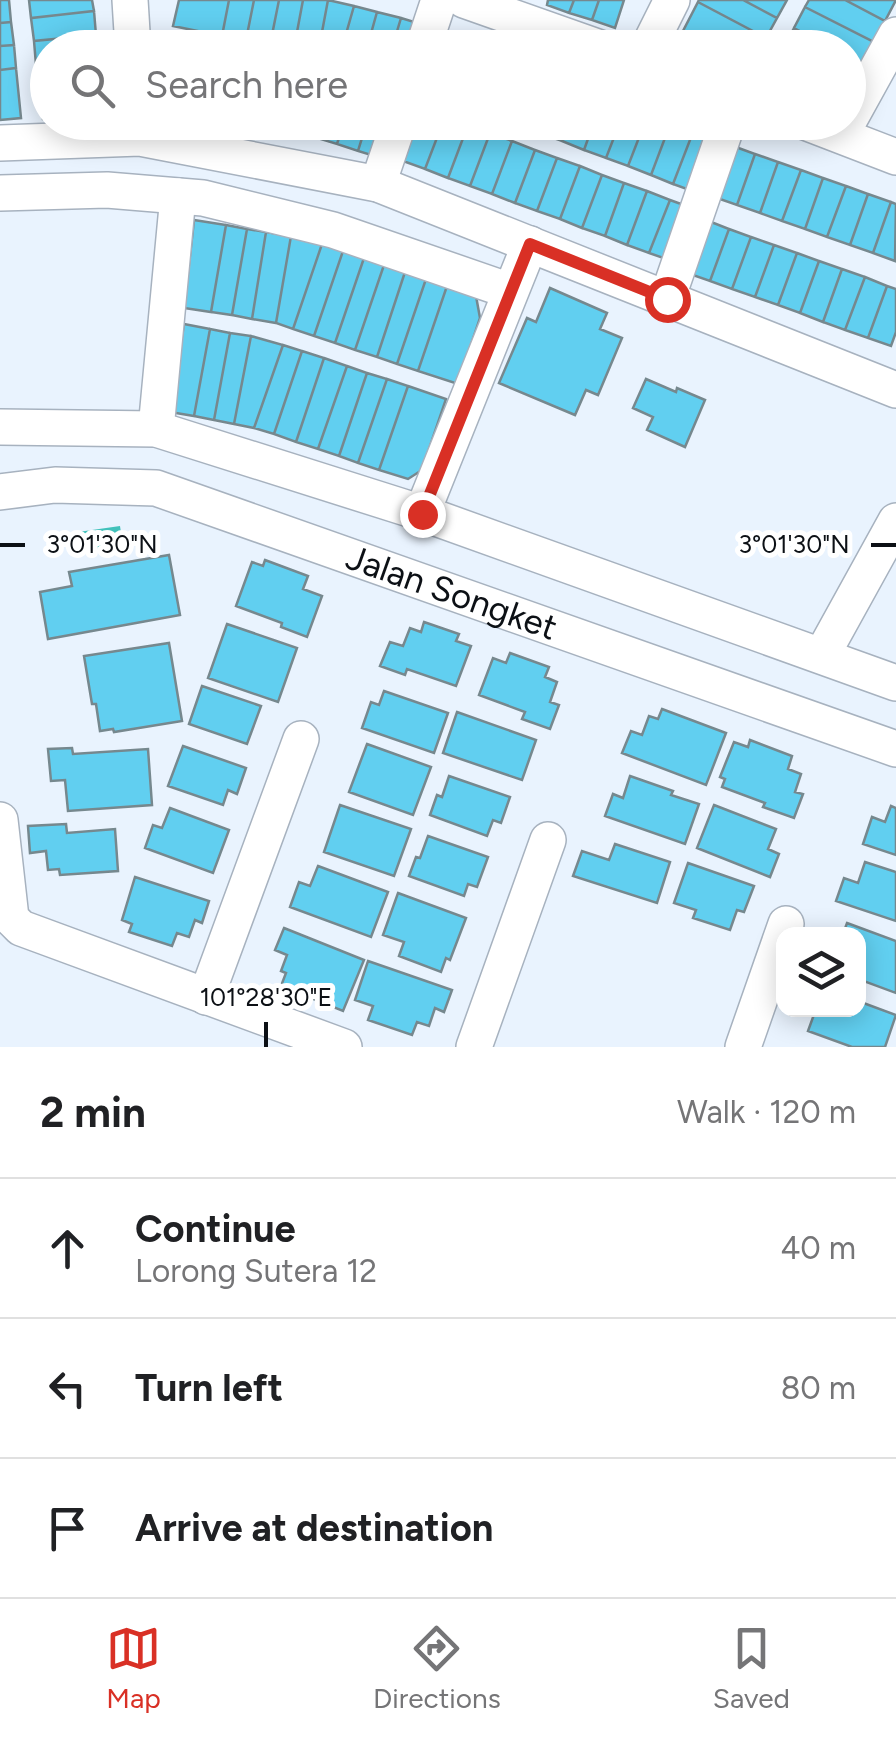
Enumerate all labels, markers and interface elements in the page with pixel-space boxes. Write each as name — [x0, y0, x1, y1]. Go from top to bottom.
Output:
search box — [30, 30, 866, 140]
icon: search — [65, 58, 120, 113]
text: Search here — [145, 62, 348, 108]
route start — [645, 277, 691, 323]
route end — [400, 492, 446, 538]
text: 3°01'30"N — [46, 529, 158, 559]
text: 3°01'30"N — [738, 529, 850, 559]
street label: Jalan Songket — [341, 536, 563, 649]
map controls — [776, 927, 866, 1017]
button: layers — [776, 927, 866, 1017]
text: 101°28'30"E — [200, 982, 332, 1012]
text: 2 min — [40, 1087, 146, 1138]
text: Walk · 120 m — [677, 1093, 856, 1131]
text: Continue — [135, 1206, 296, 1252]
icon: ahead — [40, 1221, 95, 1276]
text: 40 m — [780, 1229, 856, 1267]
text: Lorong Sutera 12 — [135, 1252, 377, 1290]
icon: left — [40, 1361, 95, 1416]
text: Turn left — [135, 1365, 283, 1411]
text: 80 m — [781, 1369, 856, 1407]
icon: arrive — [40, 1501, 95, 1556]
text: Arrive at destination — [135, 1505, 493, 1551]
tab: Map — [106, 1621, 161, 1715]
tab: Directions — [373, 1621, 501, 1715]
tab: Saved — [713, 1621, 790, 1715]

